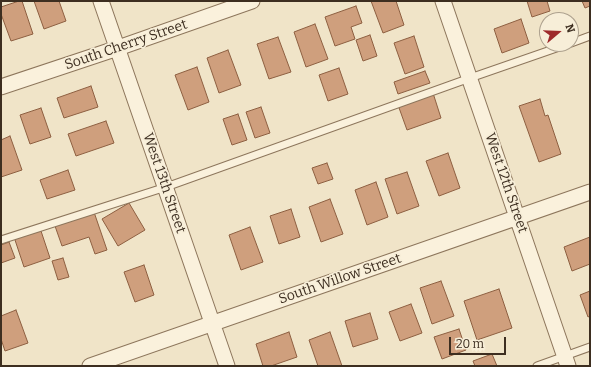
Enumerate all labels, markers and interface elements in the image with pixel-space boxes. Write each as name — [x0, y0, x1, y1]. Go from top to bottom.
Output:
north arrow — [539, 12, 579, 52]
street label: South Cherry Street — [63, 16, 189, 74]
text: N — [562, 22, 577, 34]
street label: West 13th Street — [139, 131, 189, 235]
street label: West 12th Street — [481, 131, 531, 235]
street label: South Willow Street — [276, 250, 404, 308]
scale bar — [451, 329, 508, 355]
text: 20 m — [456, 337, 484, 351]

